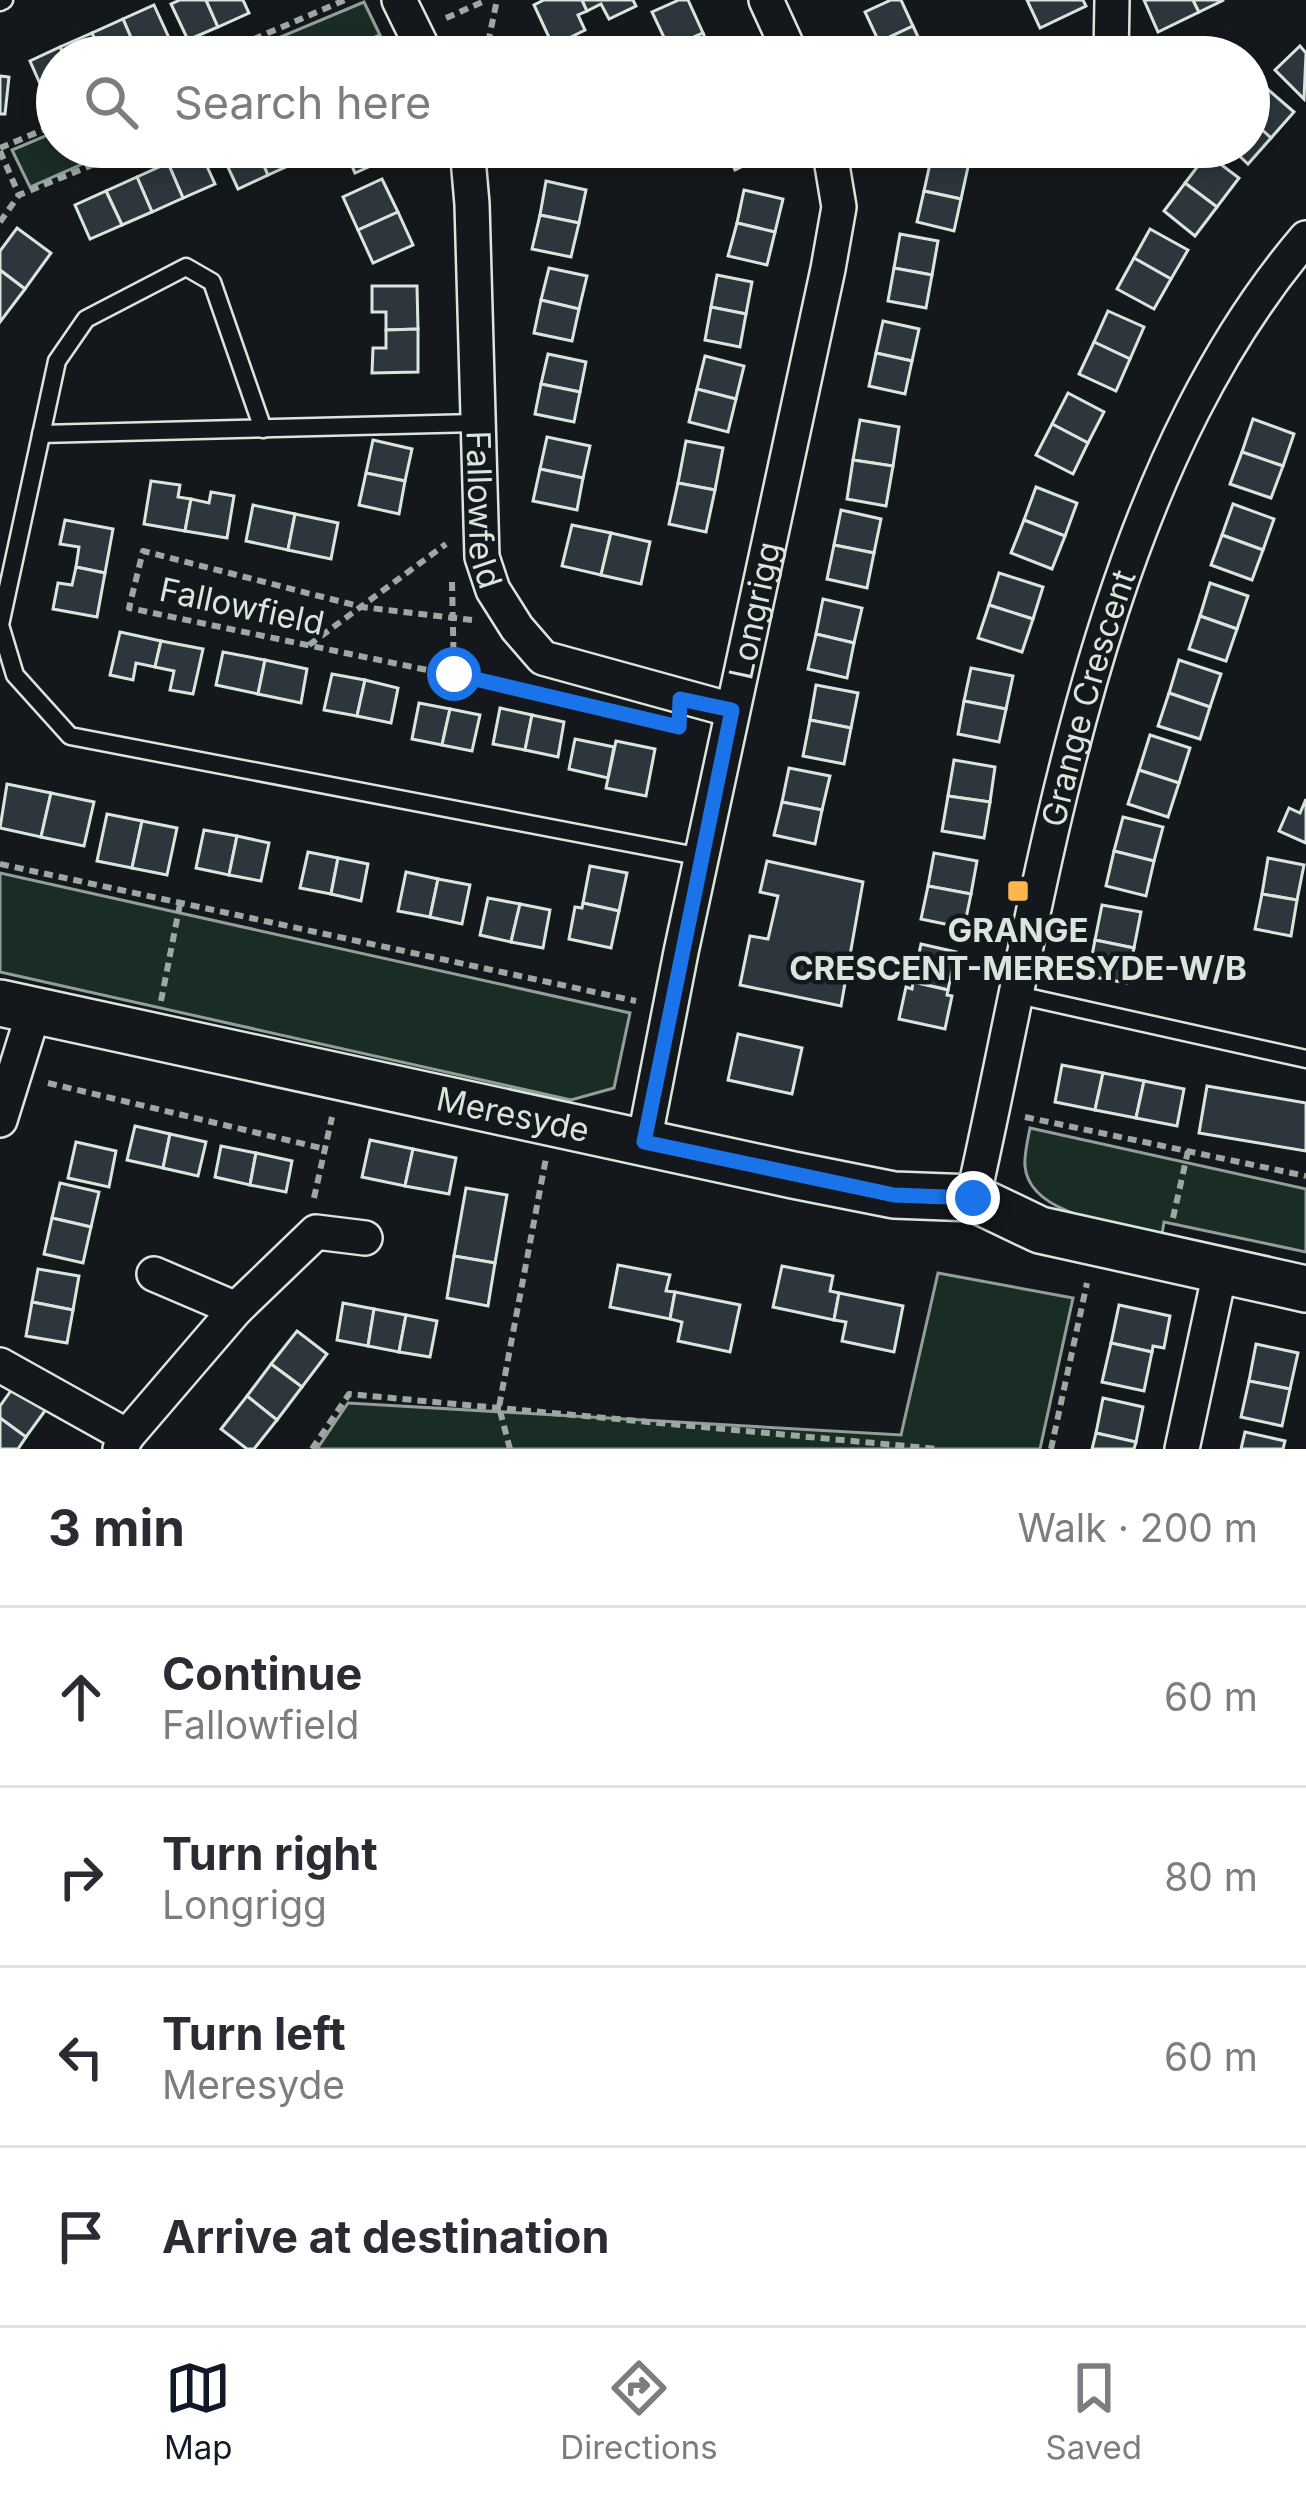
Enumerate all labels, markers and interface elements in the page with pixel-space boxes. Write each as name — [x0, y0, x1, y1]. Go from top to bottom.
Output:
search box — [36, 36, 1270, 168]
icon: search — [78, 69, 144, 135]
text: Search here — [174, 75, 431, 130]
street label: Fallowfeld — [458, 430, 511, 593]
street label: Longrigg — [720, 538, 789, 683]
street label: Grange Crescent — [1033, 564, 1144, 830]
street label: Fallowfield — [156, 569, 328, 643]
route start — [427, 647, 481, 701]
marker: GRANGE CRESCENT-MERESYDE-W/B — [1005, 878, 1031, 904]
place label: GRANGE CRESCENT-MERESYDE-W/B — [789, 910, 1247, 988]
street label: Meresyde — [433, 1078, 593, 1150]
route end — [946, 1171, 1000, 1225]
text: 3 min — [48, 1497, 185, 1558]
text: Walk · 200 m — [1018, 1504, 1258, 1551]
text: Continue — [162, 1646, 362, 1701]
icon: ahead — [48, 1664, 114, 1730]
text: 60 m — [1164, 1673, 1258, 1720]
text: Fallowfield — [162, 1701, 359, 1748]
text: Turn right — [162, 1826, 378, 1881]
icon: right — [48, 1844, 114, 1910]
text: 80 m — [1164, 1853, 1258, 1900]
text: Longrigg — [162, 1881, 327, 1928]
text: Turn left — [162, 2006, 346, 2061]
icon: left — [48, 2024, 114, 2090]
text: 60 m — [1164, 2033, 1258, 2080]
text: Meresyde — [162, 2061, 345, 2108]
icon: arrive — [48, 2204, 114, 2270]
text: Arrive at destination — [162, 2209, 609, 2264]
tab: Map — [164, 2355, 232, 2467]
tab: Directions — [560, 2355, 718, 2467]
tab: Saved — [1045, 2355, 1142, 2467]

